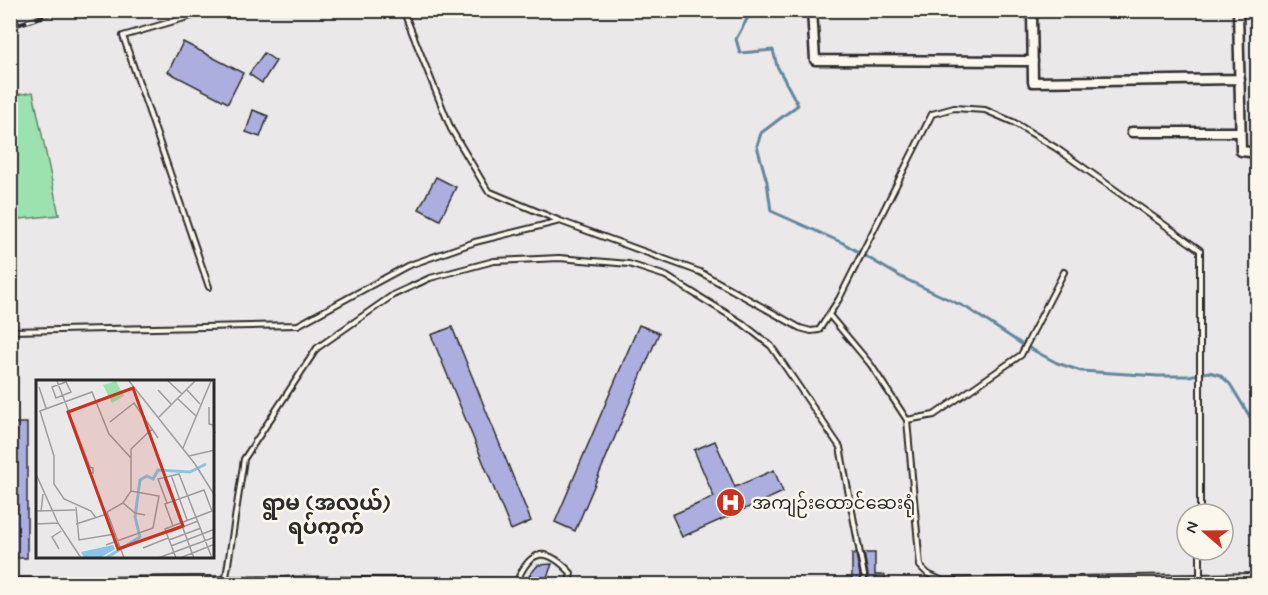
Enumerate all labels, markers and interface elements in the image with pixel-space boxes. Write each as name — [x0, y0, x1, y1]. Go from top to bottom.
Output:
inset map — [36, 380, 214, 559]
district label: ရွာမ (အလယ်) ရပ်ကွက် — [262, 487, 390, 544]
hospital icon: အကျဉ်းထောင်ဆေးရုံ — [715, 487, 747, 519]
place label: အကျဉ်းထောင်ဆေးရုံ — [752, 490, 915, 518]
north arrow — [1175, 502, 1235, 562]
text: N — [1181, 519, 1204, 536]

